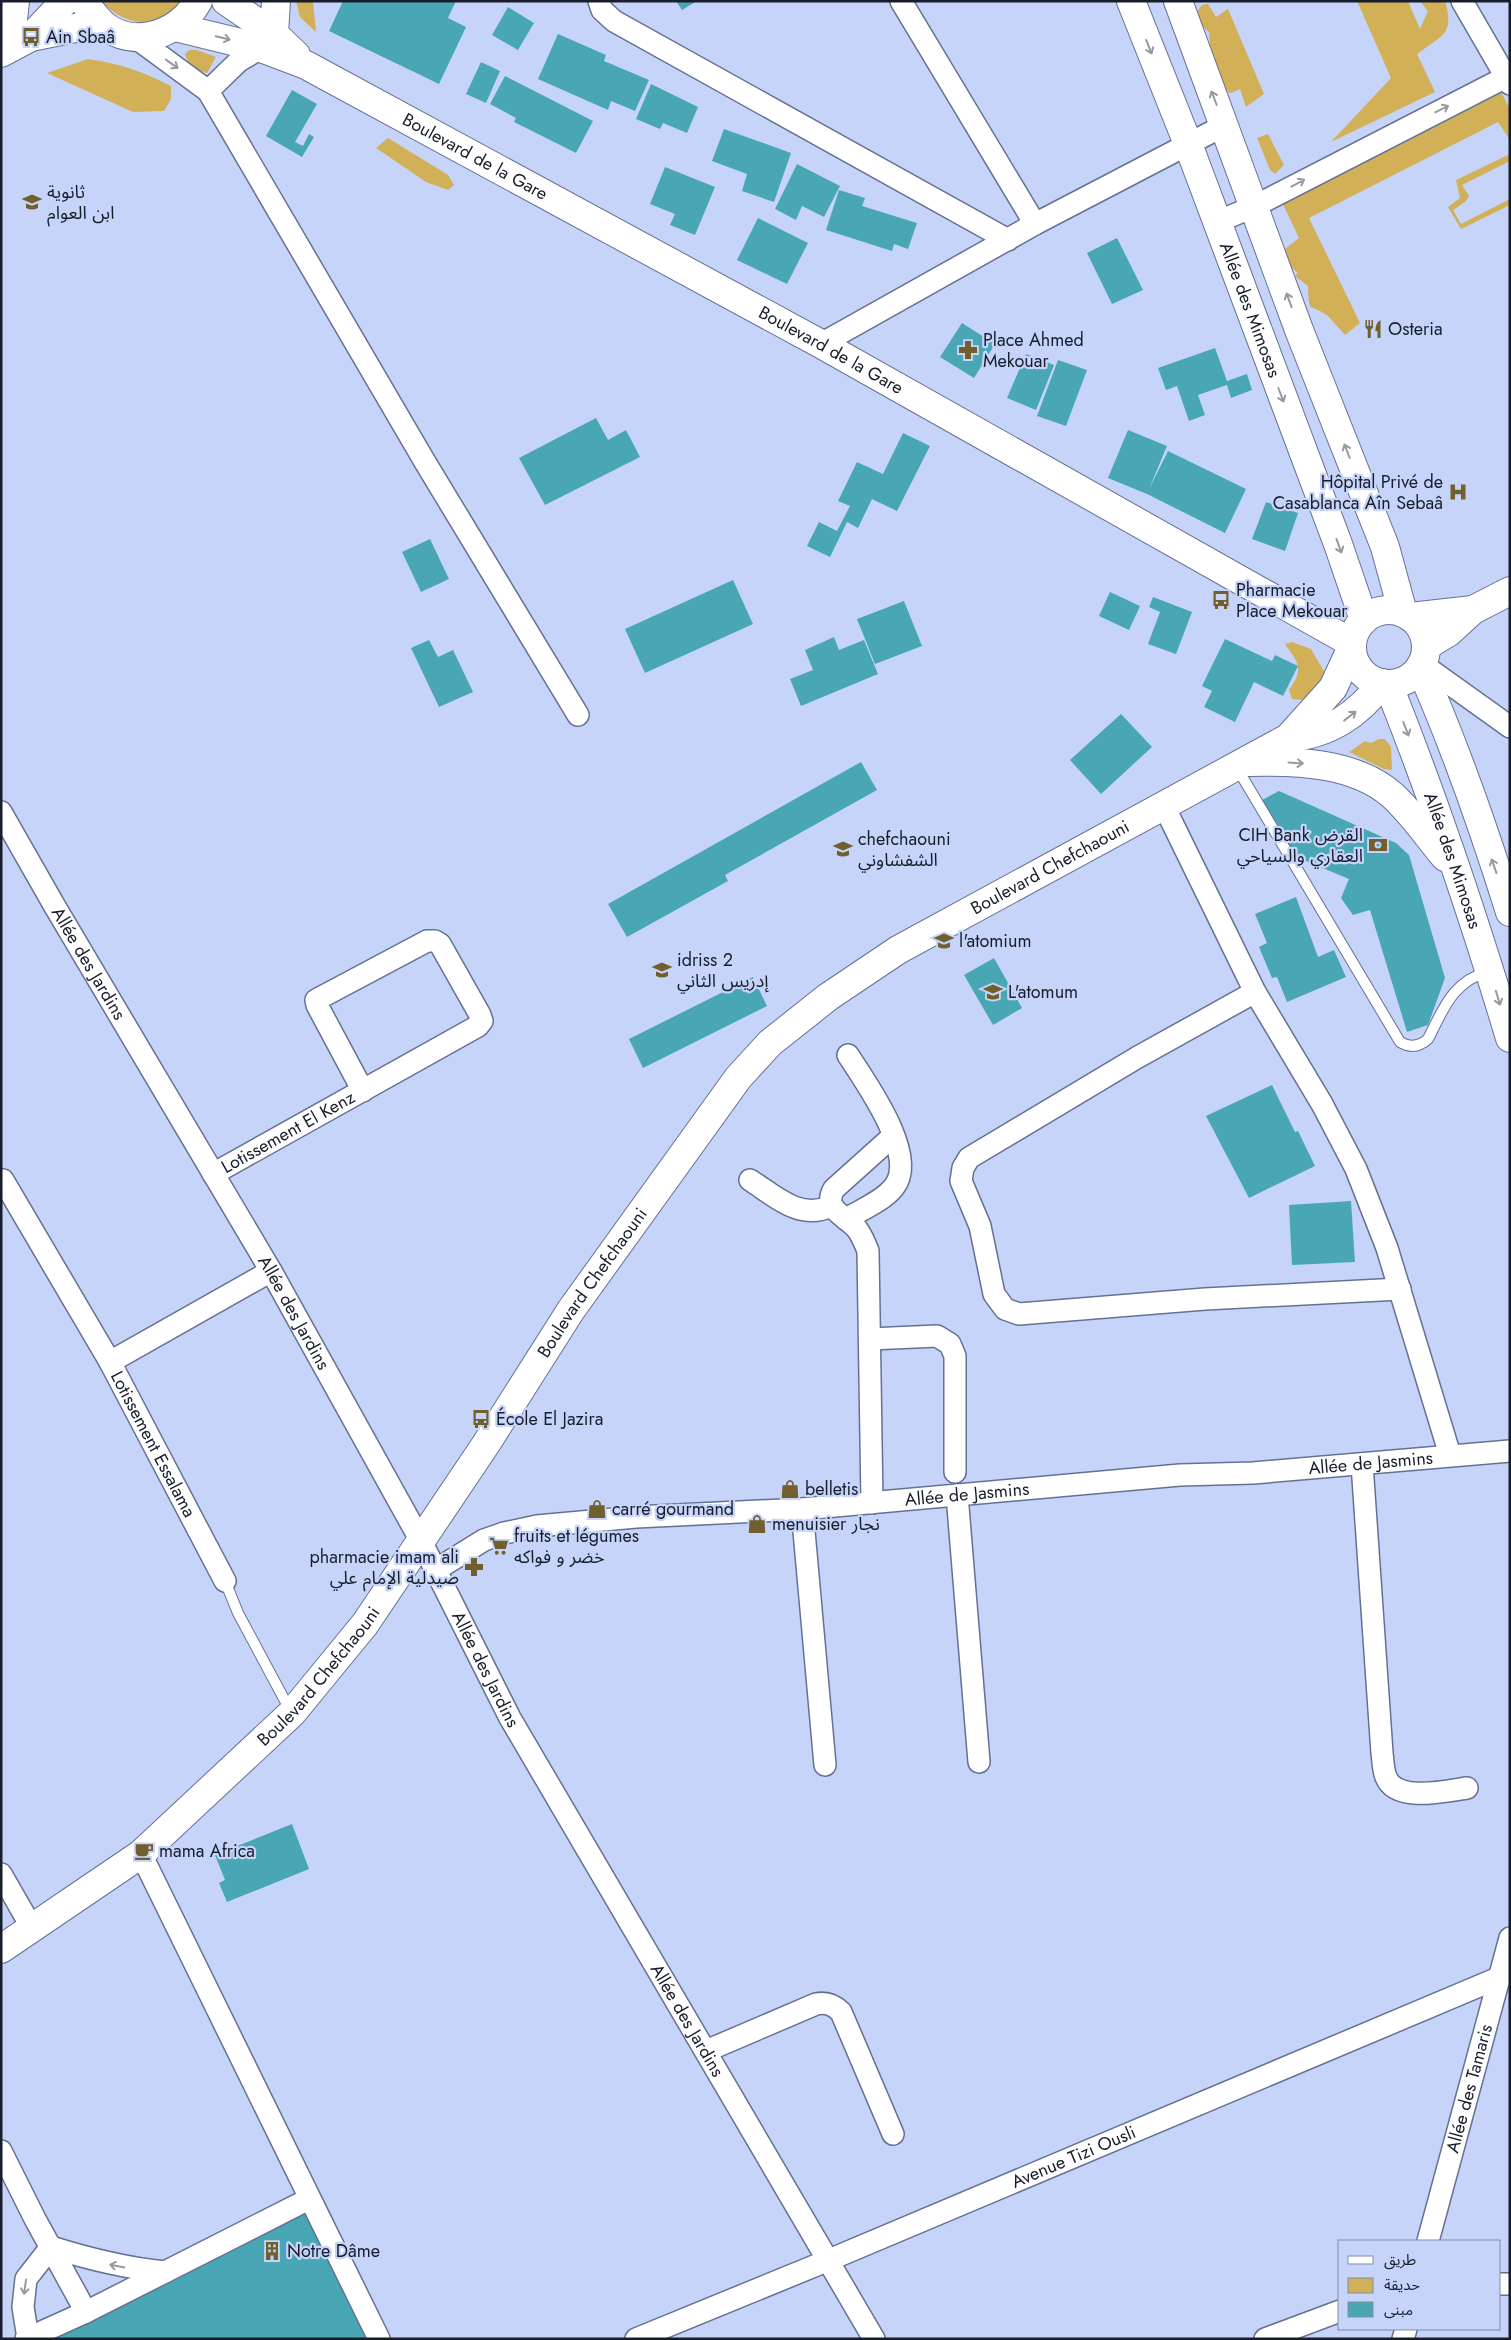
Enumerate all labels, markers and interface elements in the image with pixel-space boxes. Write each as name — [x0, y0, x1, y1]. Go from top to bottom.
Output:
place label: Ain Sbaâ — [46, 24, 115, 50]
bus stop icon: Ain Sbaâ — [20, 26, 42, 48]
one-way arrow — [214, 34, 230, 43]
one-way arrow — [1145, 39, 1154, 54]
one-way arrow — [165, 59, 179, 69]
one-way arrow — [1209, 91, 1219, 106]
one-way arrow — [1434, 104, 1449, 113]
street label: Boulevard de la Gare — [398, 107, 553, 207]
one-way arrow — [1290, 178, 1305, 187]
place label: ثانوية ابن العوام — [47, 179, 115, 227]
school or university icon: ثانوية ابن العوام — [21, 191, 43, 213]
street label: Allée des Mimosas — [1213, 238, 1287, 381]
one-way arrow — [1284, 292, 1293, 308]
street label: Boulevard de la Gare — [754, 300, 908, 401]
place label: Osteria — [1388, 316, 1443, 342]
restaurant icon: Osteria — [1362, 318, 1384, 340]
place label: Place Ahmed Mekouar — [983, 327, 1084, 374]
pharmacy icon: Place Ahmed Mekouar — [957, 339, 979, 361]
one-way arrow — [1277, 386, 1286, 402]
one-way arrow — [1342, 444, 1352, 459]
place label: Hôpital Privé de Casablanca Aîn Sebaâ — [1273, 469, 1443, 516]
hospital icon: Hôpital Privé de Casablanca Aîn Sebaâ — [1447, 481, 1469, 503]
one-way arrow — [1335, 538, 1344, 554]
place label: Pharmacie Place Mekouar — [1236, 577, 1348, 624]
bus stop icon: Pharmacie Place Mekouar — [1210, 589, 1232, 611]
one-way arrow — [1343, 710, 1356, 721]
one-way arrow — [1402, 721, 1411, 736]
one-way arrow — [1288, 758, 1304, 767]
street label: Allée des Mimosas — [1417, 789, 1488, 932]
street label: Boulevard Chefchaouni — [966, 814, 1134, 921]
place label: CIH Bank القرض العقاري والسياحي — [1237, 822, 1363, 869]
place label: chefchaouni الشفشاوني — [858, 826, 951, 873]
bank icon: CIH Bank القرض العقاري والسياحي — [1367, 834, 1389, 856]
school or university icon: chefchaouni الشفشاوني — [832, 838, 854, 860]
one-way arrow — [1489, 858, 1499, 874]
street label: Allée des Jardins — [45, 902, 132, 1025]
place label: l'atomium — [959, 928, 1032, 954]
school or university icon: l'atomium — [933, 930, 955, 952]
place label: idriss 2 إدريس الثاني — [677, 947, 769, 994]
school or university icon: idriss 2 إدريس الثاني — [651, 959, 673, 981]
place label: L'atomum — [1008, 979, 1078, 1005]
school or university icon: L'atomum — [982, 981, 1004, 1003]
one-way arrow — [1493, 990, 1503, 1006]
street label: Lotissement El Kenz — [217, 1084, 360, 1180]
street label: Boulevard Chefchaouni — [531, 1202, 654, 1363]
street label: Allée des Jardins — [252, 1250, 336, 1374]
street label: Lotissement Essalama — [104, 1367, 202, 1522]
place label: École El Jazira — [496, 1406, 603, 1432]
bus stop icon: École El Jazira — [470, 1408, 492, 1430]
street label: Allée de Jasmins — [1307, 1445, 1434, 1481]
place label: belletis — [805, 1476, 858, 1502]
street label: Allée de Jasmins — [904, 1476, 1030, 1513]
shop icon: belletis — [779, 1478, 801, 1500]
place label: carré gourmand — [612, 1496, 734, 1522]
shop icon: carré gourmand — [586, 1498, 608, 1520]
place label: menuisier نجار — [772, 1511, 880, 1537]
shop icon: menuisier نجار — [746, 1513, 768, 1535]
place label: fruits et légumes خضر و فواكه — [514, 1523, 639, 1570]
supermarket icon: fruits et légumes خضر و فواكه — [488, 1535, 510, 1557]
place label: pharmacie imam ali صيدلية الإمام علي — [310, 1544, 459, 1592]
pharmacy icon: pharmacie imam ali صيدلية الإمام علي — [463, 1556, 485, 1578]
street label: Boulevard Chefchaouni — [251, 1601, 386, 1752]
street label: Allée des Jardins — [445, 1607, 526, 1732]
place label: mama Africa — [159, 1838, 255, 1864]
cafe icon: mama Africa — [133, 1840, 155, 1862]
street label: Allée des Jardins — [644, 1959, 731, 2082]
street label: Allée des Tamaris — [1439, 2021, 1499, 2156]
street label: Avenue Tizi Ousli — [1007, 2119, 1140, 2195]
place label: Notre Dâme — [287, 2238, 380, 2264]
building icon: Notre Dâme — [261, 2240, 283, 2262]
legend — [1338, 2240, 1501, 2330]
text: طريق — [1384, 2249, 1416, 2271]
one-way arrow — [109, 2261, 125, 2270]
text: حديقة — [1384, 2274, 1420, 2296]
one-way arrow — [20, 2279, 30, 2295]
text: مبنى — [1384, 2299, 1413, 2321]

